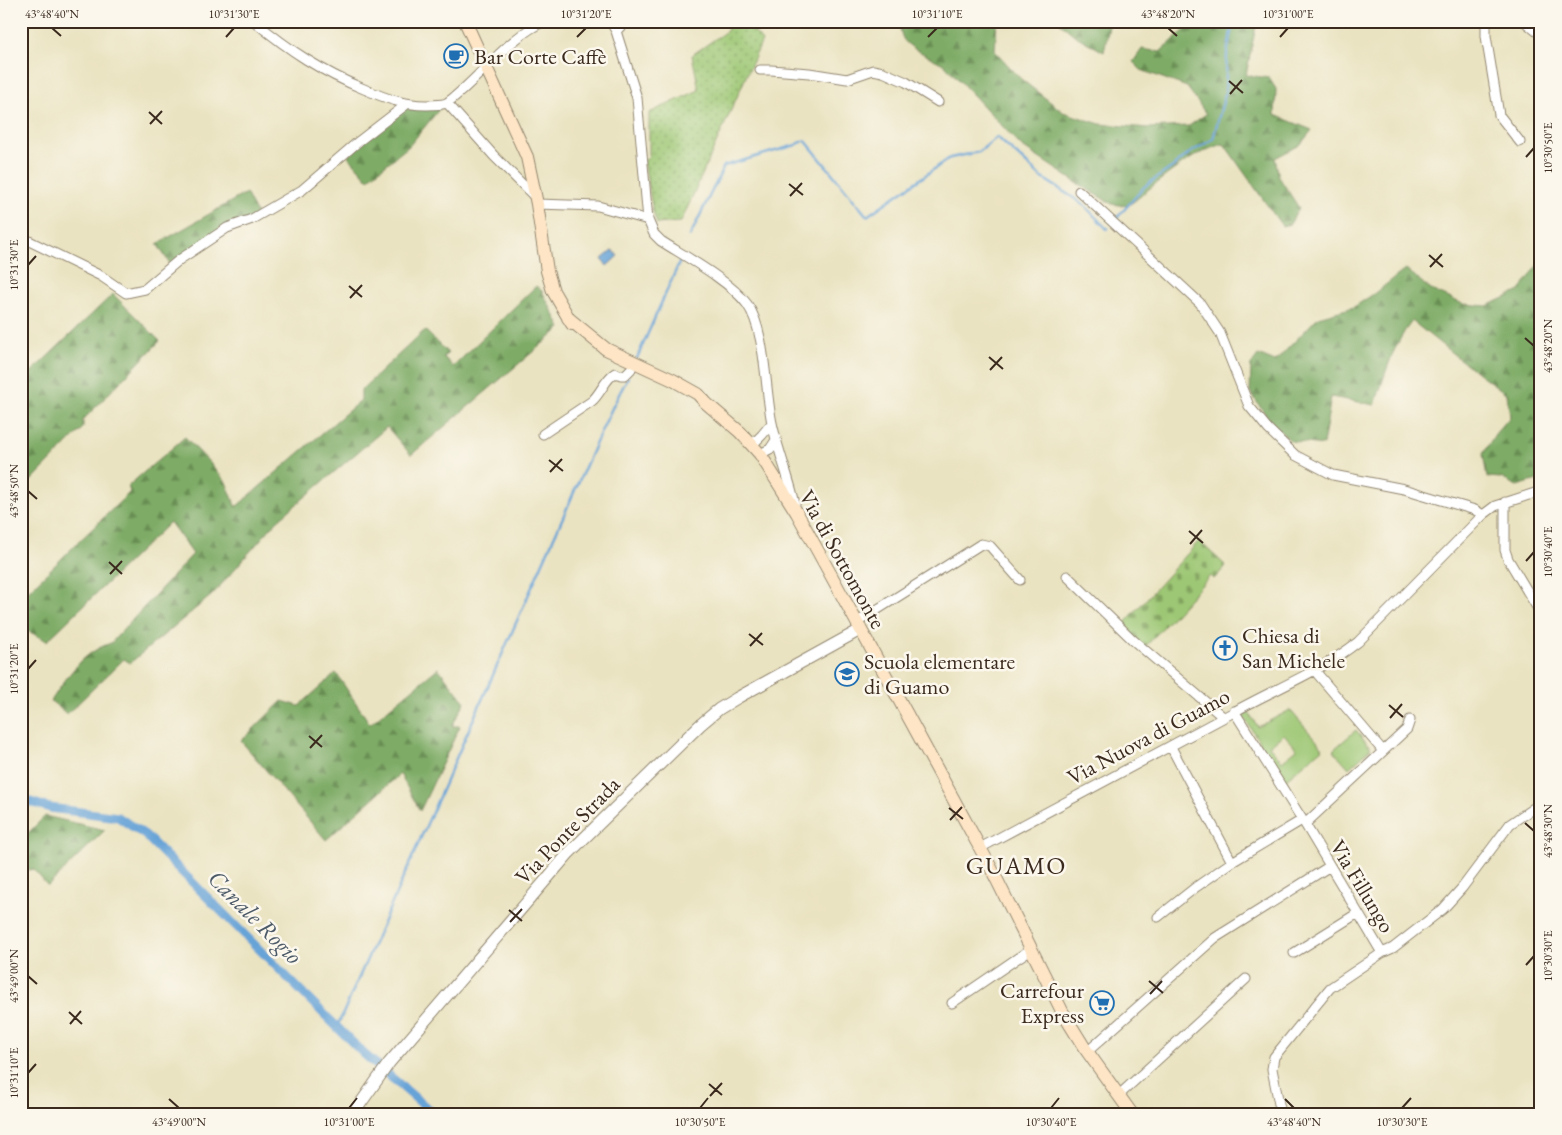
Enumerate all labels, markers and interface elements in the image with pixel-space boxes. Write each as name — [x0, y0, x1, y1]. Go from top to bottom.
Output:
text: 43°48'40"N — [25, 6, 79, 22]
text: 10°31'30"E — [208, 6, 260, 22]
text: 10°31'20"E — [560, 6, 612, 22]
text: 10°31'10"E — [911, 6, 963, 22]
text: 43°48'20"N — [1141, 6, 1195, 22]
text: 10°31'00"E — [1262, 6, 1314, 22]
place label: Bar Corte Caffè — [474, 42, 607, 71]
cafe icon: Bar Corte Caffè — [443, 43, 469, 69]
text: 10°30'50"E — [1540, 122, 1556, 174]
text: 10°31'30"E — [6, 239, 22, 291]
text: 43°48'20"N — [1540, 319, 1556, 373]
text: 43°48'50"N — [6, 464, 22, 518]
street label: Via di Sottomonte — [792, 485, 893, 634]
text: 10°30'40"E — [1540, 526, 1556, 578]
place label: Chiesa di San Michele — [1242, 621, 1345, 675]
church icon: Chiesa di San Michele — [1212, 635, 1238, 661]
text: 10°31'20"E — [6, 643, 22, 695]
place label: Scuola elementare di Guamo — [864, 647, 1016, 701]
school or university icon: Scuola elementare di Guamo — [834, 661, 860, 687]
street label: Via Nuova di Guamo — [1062, 681, 1235, 792]
street label: Via Ponte Strada — [508, 770, 626, 891]
text: 43°48'30"N — [1540, 804, 1556, 858]
street label: Via Fillungo — [1323, 834, 1402, 938]
district label: GUAMO — [966, 849, 1066, 881]
water label: Canale Rogio — [201, 863, 309, 971]
text: 10°30'30"E — [1540, 930, 1556, 982]
text: 43°49'00"N — [6, 949, 22, 1003]
place label: Carrefour Express — [1000, 976, 1085, 1030]
supermarket icon: Carrefour Express — [1089, 990, 1115, 1016]
text: 10°31'10"E — [6, 1047, 22, 1099]
text: 43°49'00"N — [152, 1114, 206, 1130]
text: 10°31'00"E — [323, 1114, 375, 1130]
text: 10°30'50"E — [674, 1114, 726, 1130]
text: 10°30'40"E — [1025, 1114, 1077, 1130]
text: 43°48'40"N — [1267, 1114, 1321, 1130]
text: 10°30'30"E — [1376, 1114, 1428, 1130]

